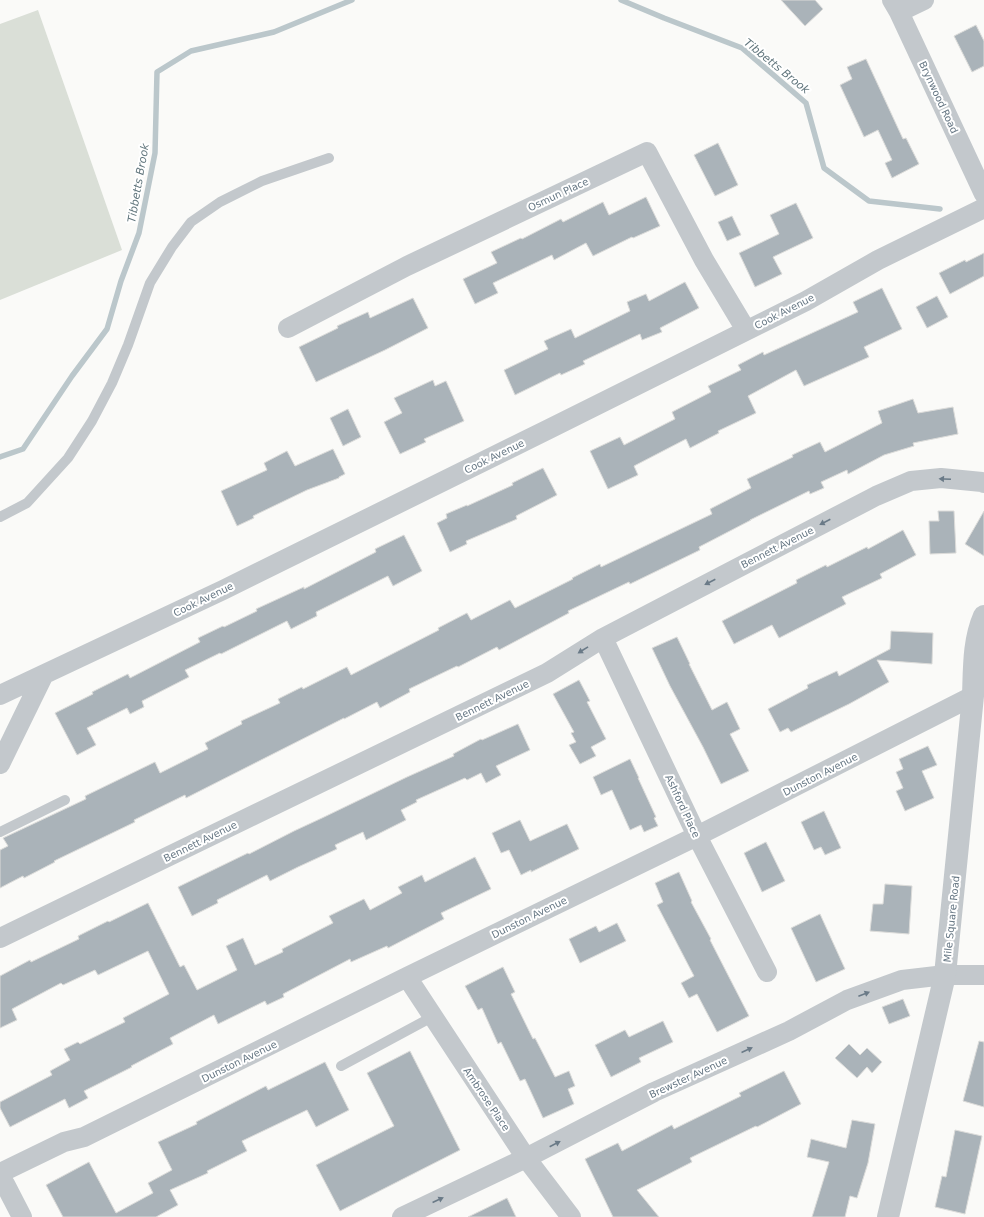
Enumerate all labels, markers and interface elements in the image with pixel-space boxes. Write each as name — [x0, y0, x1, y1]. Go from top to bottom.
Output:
water label: Tibbetts Brook — [741, 36, 812, 97]
street label: Brynwood Road — [917, 59, 960, 135]
water label: Tibbetts Brook — [125, 142, 152, 224]
street label: Osmun Place — [526, 176, 590, 213]
street label: Cook Avenue — [753, 292, 816, 331]
street label: Cook Avenue — [462, 437, 526, 476]
one-way arrow — [938, 476, 951, 482]
one-way arrow — [819, 519, 831, 526]
street label: Bennett Avenue — [739, 524, 815, 571]
one-way arrow — [704, 579, 715, 586]
street label: Cook Avenue — [171, 580, 235, 619]
one-way arrow — [577, 647, 589, 654]
street label: Bennett Avenue — [454, 678, 531, 723]
street label: Dunston Avenue — [781, 751, 859, 798]
street label: Ashford Place — [663, 773, 702, 839]
street label: Bennett Avenue — [162, 819, 239, 864]
street label: Mile Square Road — [941, 875, 962, 963]
street label: Dunston Avenue — [490, 894, 569, 940]
one-way arrow — [859, 991, 871, 997]
street label: Dunston Avenue — [200, 1038, 279, 1084]
one-way arrow — [741, 1047, 752, 1053]
street label: Brewster Avenue — [647, 1055, 729, 1100]
street label: Ambrose Place — [461, 1065, 512, 1133]
one-way arrow — [549, 1140, 560, 1147]
one-way arrow — [432, 1197, 443, 1203]

